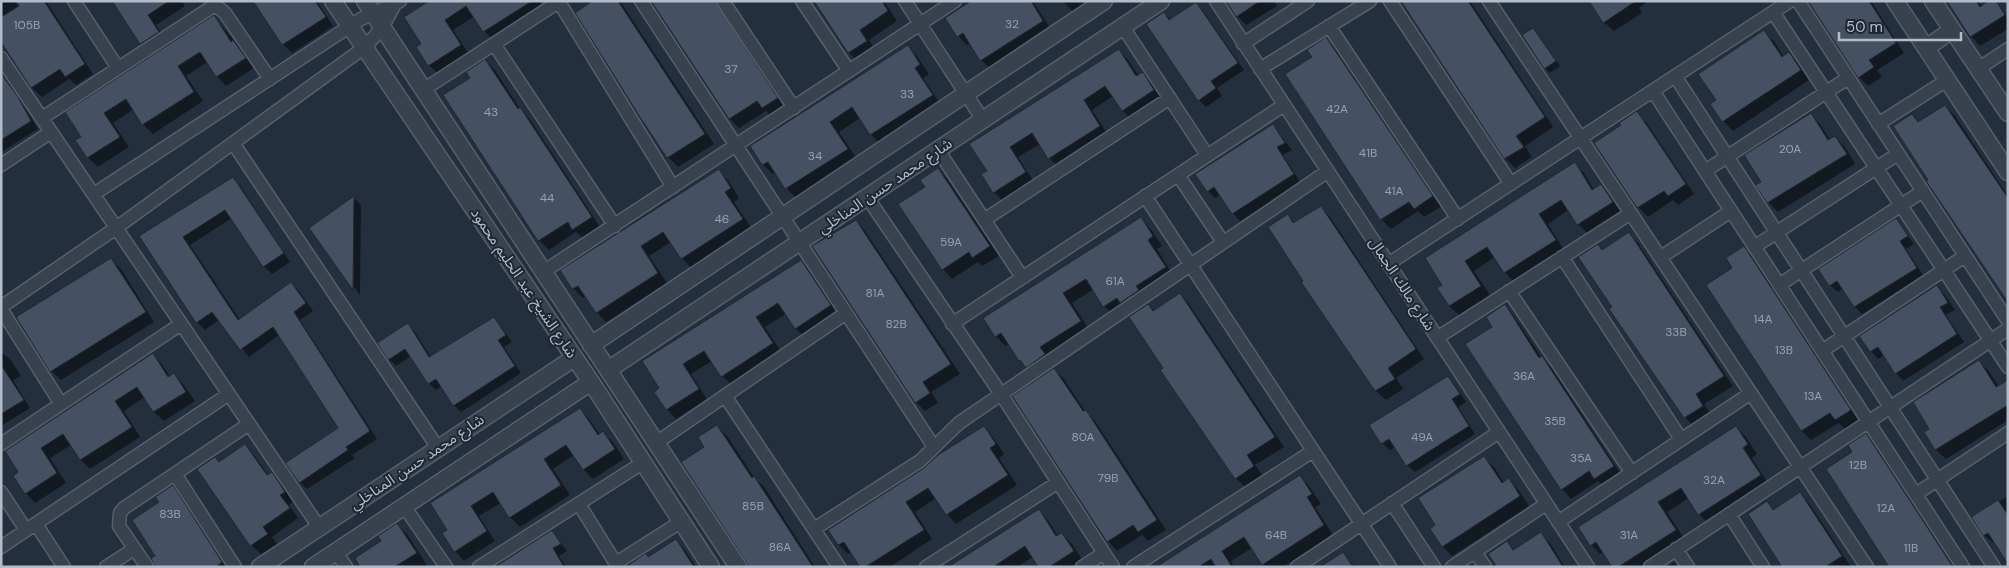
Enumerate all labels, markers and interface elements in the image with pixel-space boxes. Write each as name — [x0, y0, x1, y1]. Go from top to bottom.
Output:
scale bar — [1839, 10, 1962, 42]
house number: 32 — [1005, 16, 1019, 32]
house number: 105B — [14, 17, 40, 33]
text: 50 m — [1846, 17, 1883, 37]
house number: 37 — [724, 61, 738, 77]
house number: 33 — [900, 86, 914, 102]
house number: 42A — [1326, 101, 1348, 117]
house number: 43 — [484, 104, 498, 120]
street label: شارع محمد حسن المناخلي — [814, 133, 957, 240]
house number: 20A — [1779, 141, 1801, 157]
house number: 41B — [1359, 145, 1377, 161]
house number: 34 — [808, 148, 822, 164]
house number: 41A — [1385, 183, 1404, 199]
house number: 44 — [540, 190, 554, 206]
street label: شارع الشيخ عبد الحليم محمود — [464, 204, 582, 363]
house number: 46 — [715, 211, 729, 227]
street label: شارع مالك الجمال — [1363, 233, 1440, 336]
house number: 59A — [940, 234, 962, 250]
house number: 61A — [1105, 273, 1125, 289]
house number: 81A — [866, 285, 884, 301]
house number: 14A — [1754, 311, 1773, 327]
house number: 82B — [885, 316, 907, 332]
house number: 33B — [1665, 324, 1687, 340]
house number: 13B — [1775, 342, 1793, 358]
house number: 36A — [1513, 368, 1535, 384]
house number: 13A — [1804, 388, 1822, 404]
street label: شارع محمد حسن المناخلي — [346, 409, 489, 516]
house number: 35B — [1544, 413, 1566, 429]
house number: 80A — [1072, 429, 1095, 445]
house number: 49A — [1411, 429, 1433, 445]
house number: 35A — [1570, 450, 1592, 466]
house number: 12B — [1849, 457, 1867, 473]
house number: 79B — [1098, 470, 1118, 486]
house number: 32A — [1703, 472, 1725, 488]
house number: 85B — [742, 498, 764, 514]
house number: 12A — [1877, 500, 1895, 516]
house number: 83B — [159, 506, 181, 522]
house number: 64B — [1265, 527, 1287, 543]
house number: 31A — [1620, 527, 1638, 543]
house number: 86A — [769, 539, 791, 555]
house number: 11B — [1904, 540, 1918, 556]

